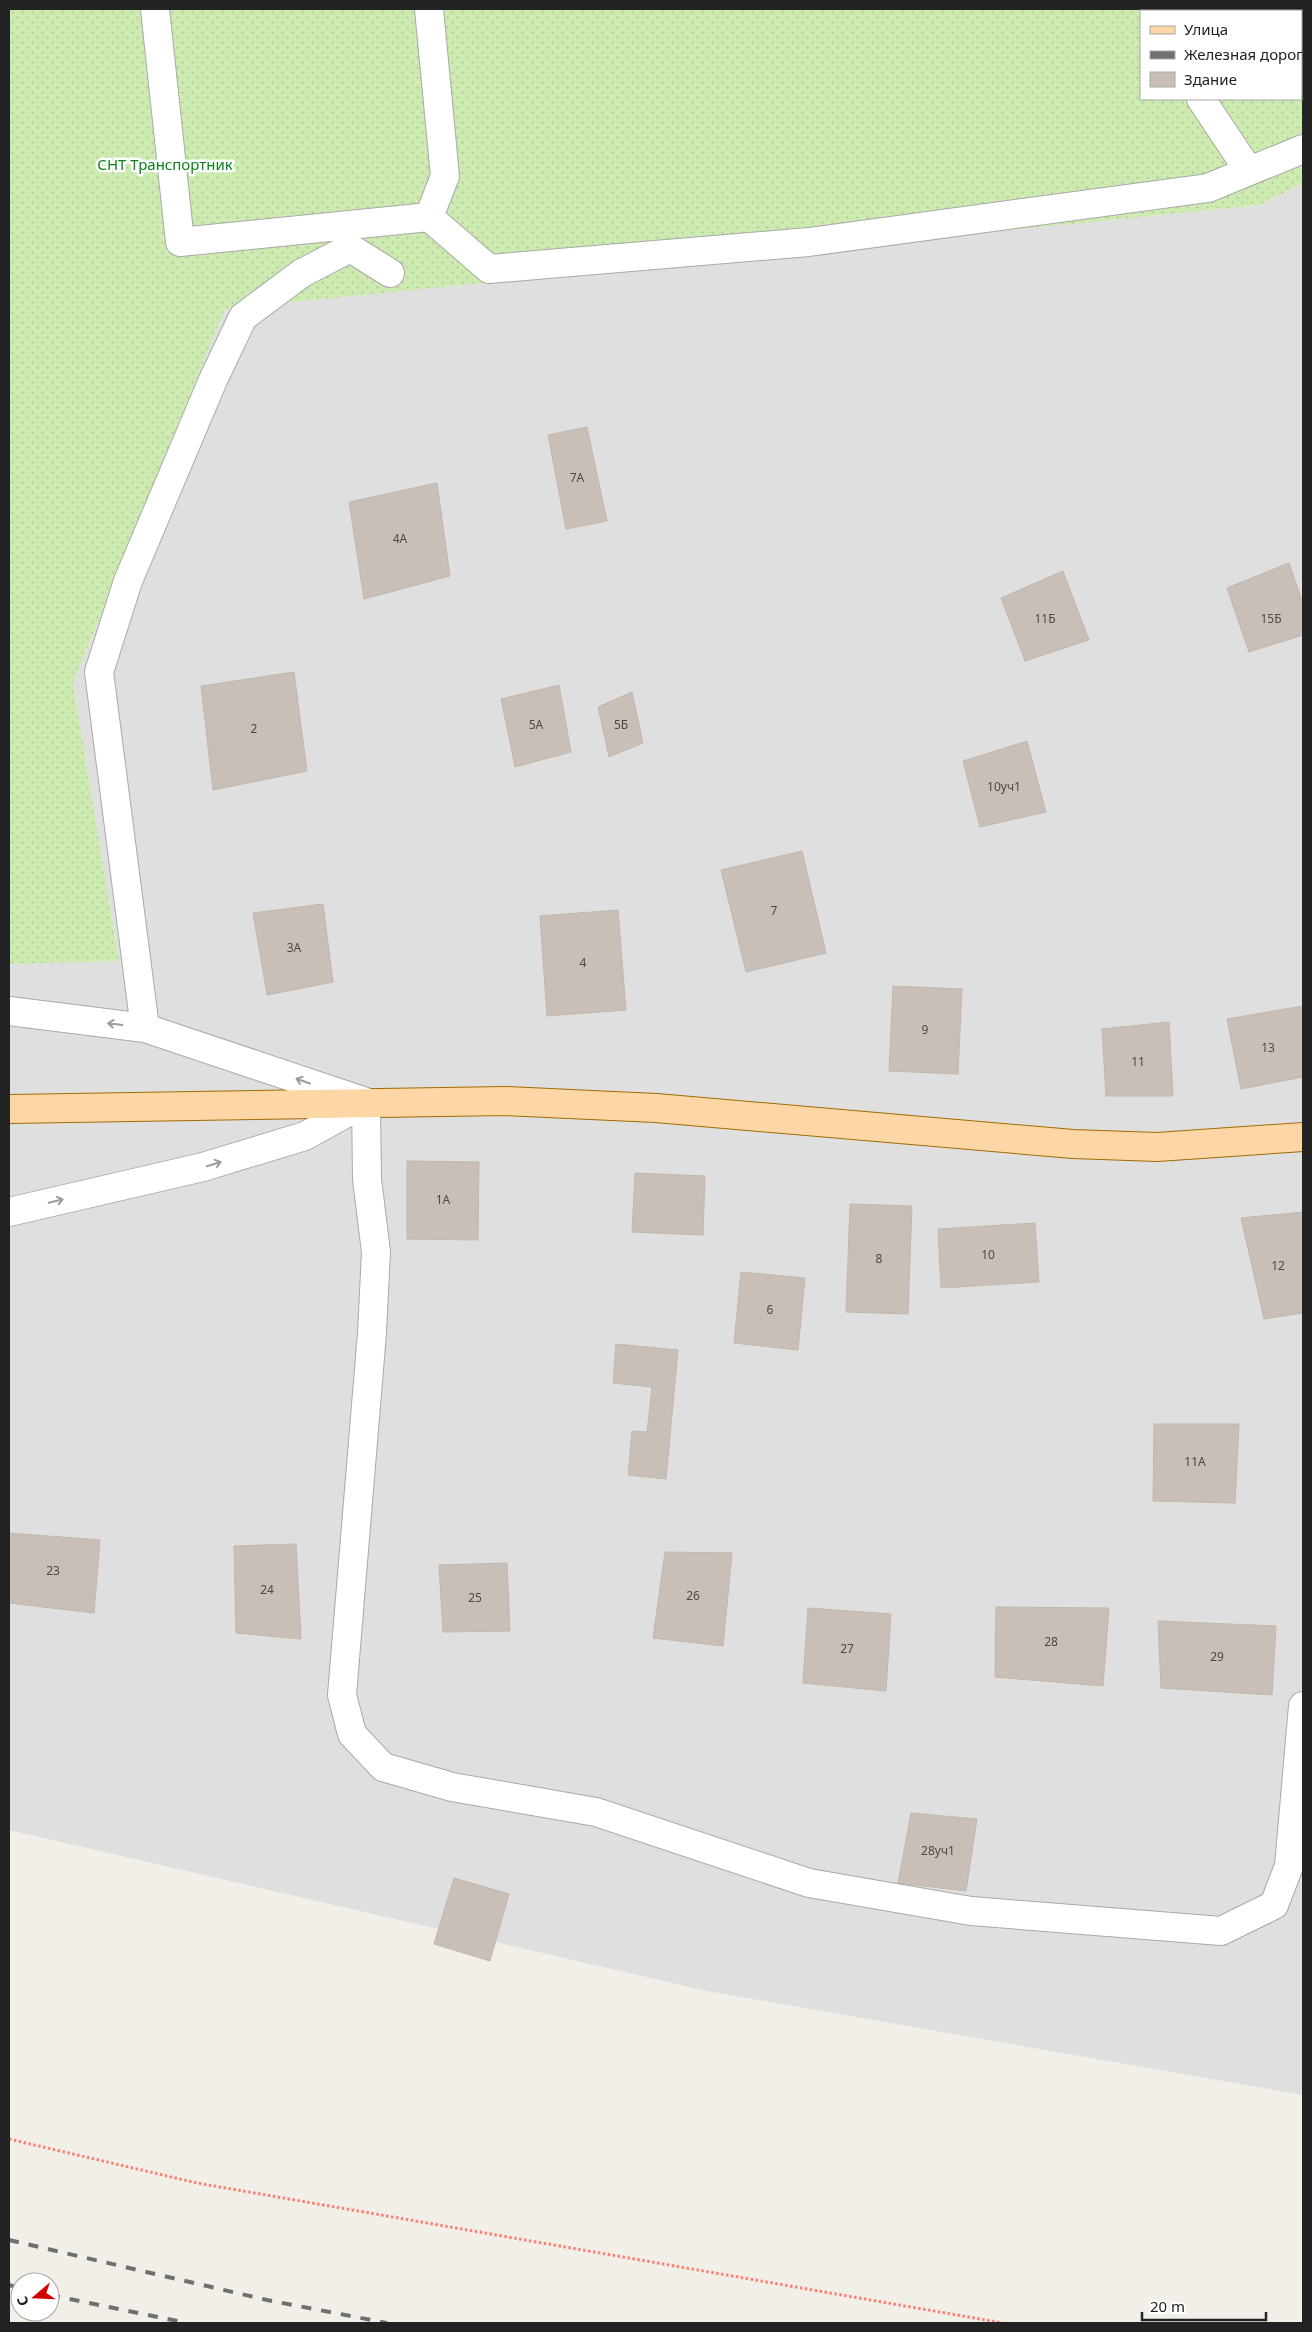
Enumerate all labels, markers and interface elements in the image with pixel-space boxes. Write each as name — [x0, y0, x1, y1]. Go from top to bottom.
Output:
legend — [1140, 10, 1302, 100]
text: Улица — [1184, 19, 1228, 39]
text: Железная дорога — [1184, 44, 1311, 64]
text: Здание — [1184, 69, 1237, 89]
park label: СНТ Транспортник — [97, 154, 233, 174]
house number: 7А — [570, 469, 585, 486]
house number: 4А — [393, 530, 408, 547]
house number: 11Б — [1034, 610, 1056, 627]
house number: 15Б — [1260, 610, 1282, 627]
house number: 5А — [529, 716, 544, 733]
house number: 5Б — [614, 716, 628, 733]
house number: 2 — [251, 720, 258, 737]
house number: 10уч1 — [987, 778, 1021, 795]
house number: 7 — [771, 902, 778, 919]
house number: 3А — [287, 939, 302, 956]
house number: 4 — [580, 954, 587, 971]
one-way arrow — [107, 1019, 123, 1029]
house number: 9 — [922, 1021, 929, 1038]
house number: 13 — [1261, 1039, 1275, 1056]
house number: 11 — [1131, 1053, 1145, 1070]
one-way arrow — [296, 1076, 312, 1085]
one-way arrow — [206, 1158, 222, 1168]
house number: 1А — [436, 1191, 451, 1208]
one-way arrow — [48, 1196, 64, 1205]
house number: 10 — [981, 1246, 995, 1263]
house number: 8 — [876, 1250, 883, 1267]
house number: 12 — [1271, 1257, 1285, 1274]
house number: 6 — [767, 1301, 774, 1318]
house number: 11А — [1184, 1453, 1206, 1470]
house number: 23 — [46, 1562, 60, 1579]
house number: 24 — [260, 1581, 274, 1598]
house number: 26 — [686, 1587, 700, 1604]
house number: 25 — [468, 1589, 482, 1606]
house number: 28 — [1044, 1633, 1058, 1650]
house number: 27 — [840, 1640, 854, 1657]
house number: 29 — [1210, 1648, 1224, 1665]
house number: 28уч1 — [921, 1842, 955, 1859]
north arrow — [10, 2272, 60, 2322]
scale bar — [1142, 2290, 1266, 2322]
text: С — [12, 2294, 33, 2309]
text: 20 m — [1150, 2296, 1185, 2316]

